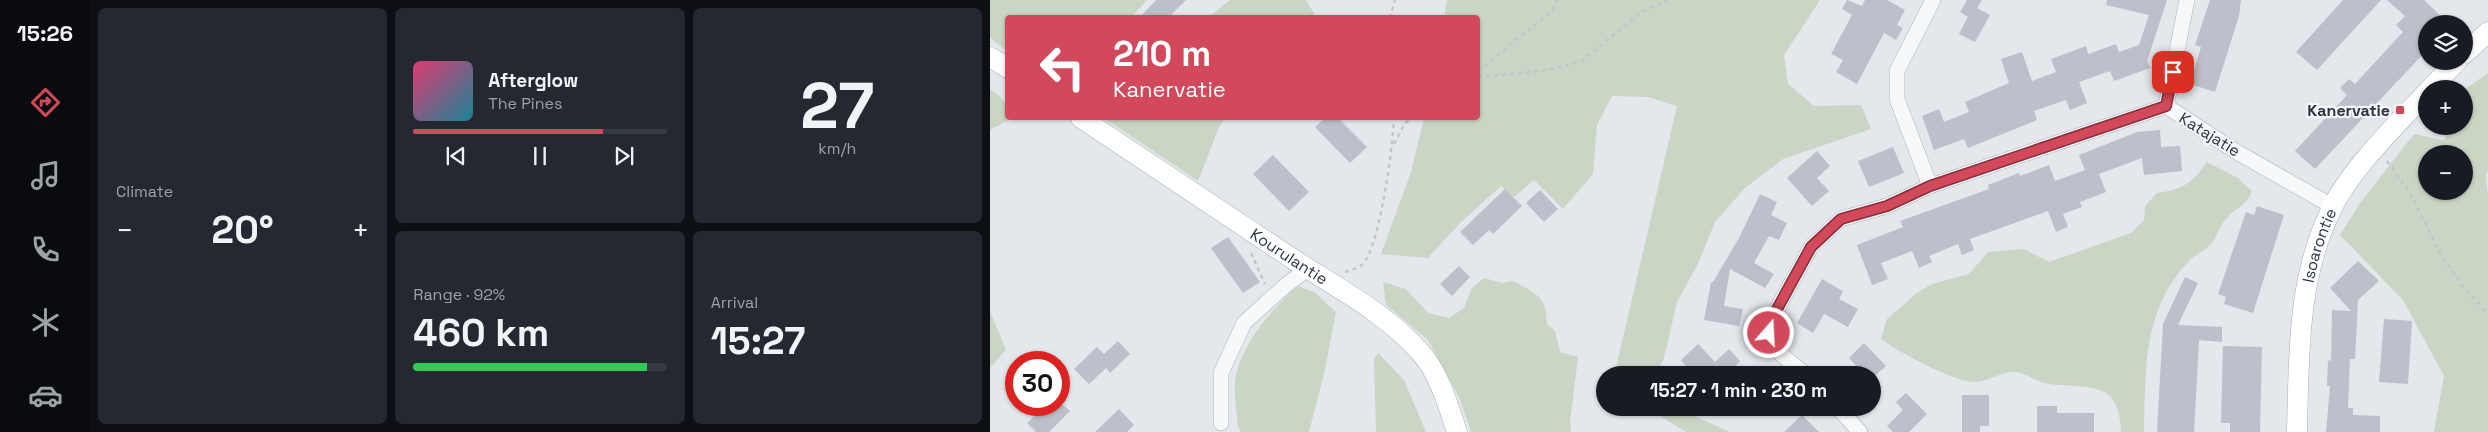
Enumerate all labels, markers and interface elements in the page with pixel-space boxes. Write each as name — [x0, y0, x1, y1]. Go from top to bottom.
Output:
map controls — [2418, 15, 2473, 200]
button: layers — [2418, 15, 2473, 70]
text: 15:26 — [17, 19, 73, 47]
text: 210 m — [1113, 32, 1211, 76]
icon: left — [1030, 35, 1095, 100]
pin — [2152, 51, 2194, 93]
icon: arrive — [2159, 58, 2187, 86]
text: 27 — [800, 64, 874, 147]
text: Afterglow — [488, 68, 578, 93]
text: Kanervatie — [1113, 75, 1226, 103]
button: + — [2418, 80, 2473, 135]
icon: directions — [28, 85, 63, 120]
text: The Pines — [488, 93, 562, 114]
place label: Kanervatie — [2307, 100, 2390, 121]
marker: Kanervatie — [2394, 104, 2406, 116]
street label: Katajatie — [2175, 107, 2244, 161]
text: km/h — [818, 138, 856, 159]
icon: previous — [442, 142, 470, 170]
icon: pause — [526, 142, 554, 170]
icon: next — [610, 142, 638, 170]
button: − — [2418, 145, 2473, 200]
icon: music — [28, 158, 63, 193]
text: Climate — [116, 181, 173, 202]
street label: Isoarontie — [2298, 205, 2341, 284]
text: 20° — [212, 206, 274, 254]
text: − — [116, 212, 133, 248]
text: + — [352, 212, 369, 248]
street label: Kourulantie — [1246, 224, 1332, 290]
icon: phone — [28, 232, 63, 267]
text: Range · 92% — [413, 284, 505, 305]
text: Arrival — [711, 292, 758, 313]
icon: climate — [28, 305, 63, 340]
position arrow — [1742, 306, 1794, 358]
text: 460 km — [413, 309, 549, 357]
text: 15:27 — [711, 317, 805, 365]
speed limit sign: 30 — [1005, 351, 1070, 416]
icon: car — [28, 378, 63, 413]
text: 15:27 · 1 min · 230 m — [1650, 378, 1827, 403]

